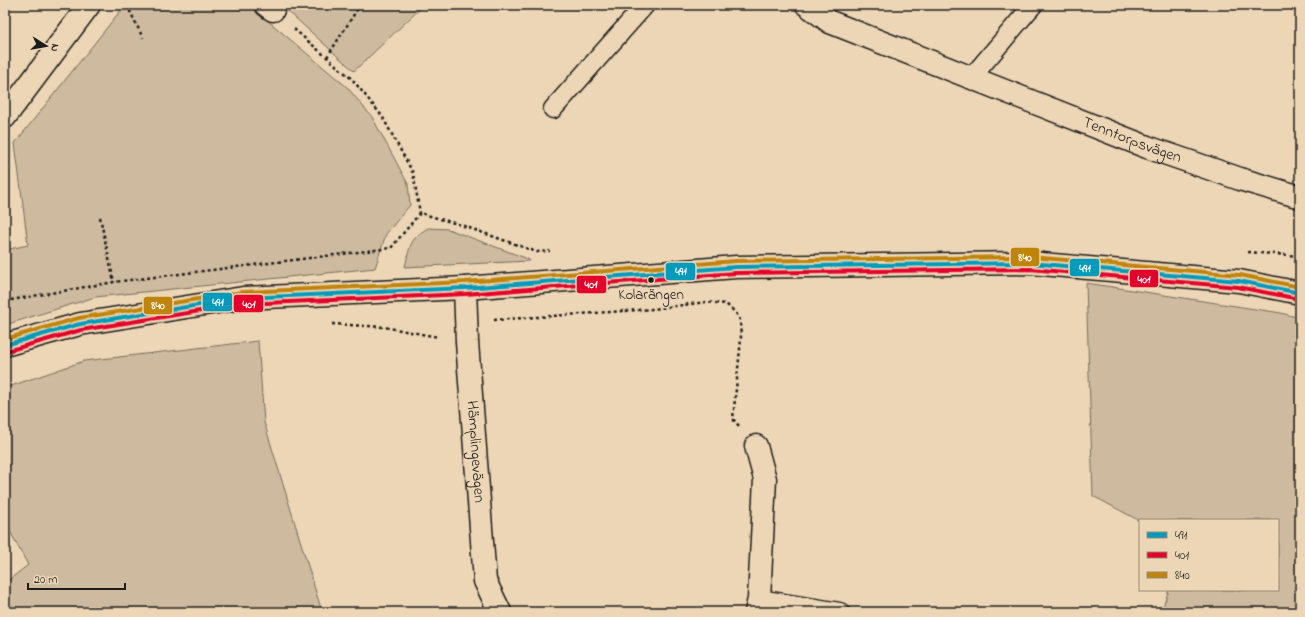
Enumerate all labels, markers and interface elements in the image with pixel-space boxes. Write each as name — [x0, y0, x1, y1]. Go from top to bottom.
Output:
north arrow — [26, 26, 66, 66]
text: N — [46, 43, 63, 53]
street label: Tenntorpsvägen — [1079, 111, 1185, 170]
line badge: 840 — [1010, 247, 1040, 267]
text: 840 — [1017, 250, 1032, 266]
line badge: 491 — [1069, 258, 1100, 277]
text: 491 — [1078, 261, 1091, 277]
line badge: 491 — [665, 262, 696, 281]
text: 491 — [674, 264, 687, 280]
line badge: 401 — [1129, 269, 1159, 288]
text: 401 — [1137, 272, 1151, 288]
line badge: 401 — [576, 275, 607, 294]
marker: Kolarängen — [646, 275, 656, 285]
text: 401 — [584, 277, 598, 293]
place label: Kolarängen — [618, 284, 684, 307]
line badge: 491 — [202, 292, 233, 312]
line badge: 401 — [233, 294, 264, 313]
text: 491 — [211, 295, 224, 311]
line badge: 840 — [143, 296, 173, 315]
text: 401 — [242, 297, 256, 313]
text: 840 — [150, 298, 165, 314]
street label: Hämplingevägen — [459, 400, 491, 504]
legend — [1139, 519, 1279, 591]
text: 491 — [1175, 527, 1188, 545]
text: 401 — [1175, 547, 1189, 565]
scale bar — [28, 565, 125, 591]
text: 840 — [1175, 567, 1190, 585]
text: 20 m — [34, 571, 57, 589]

